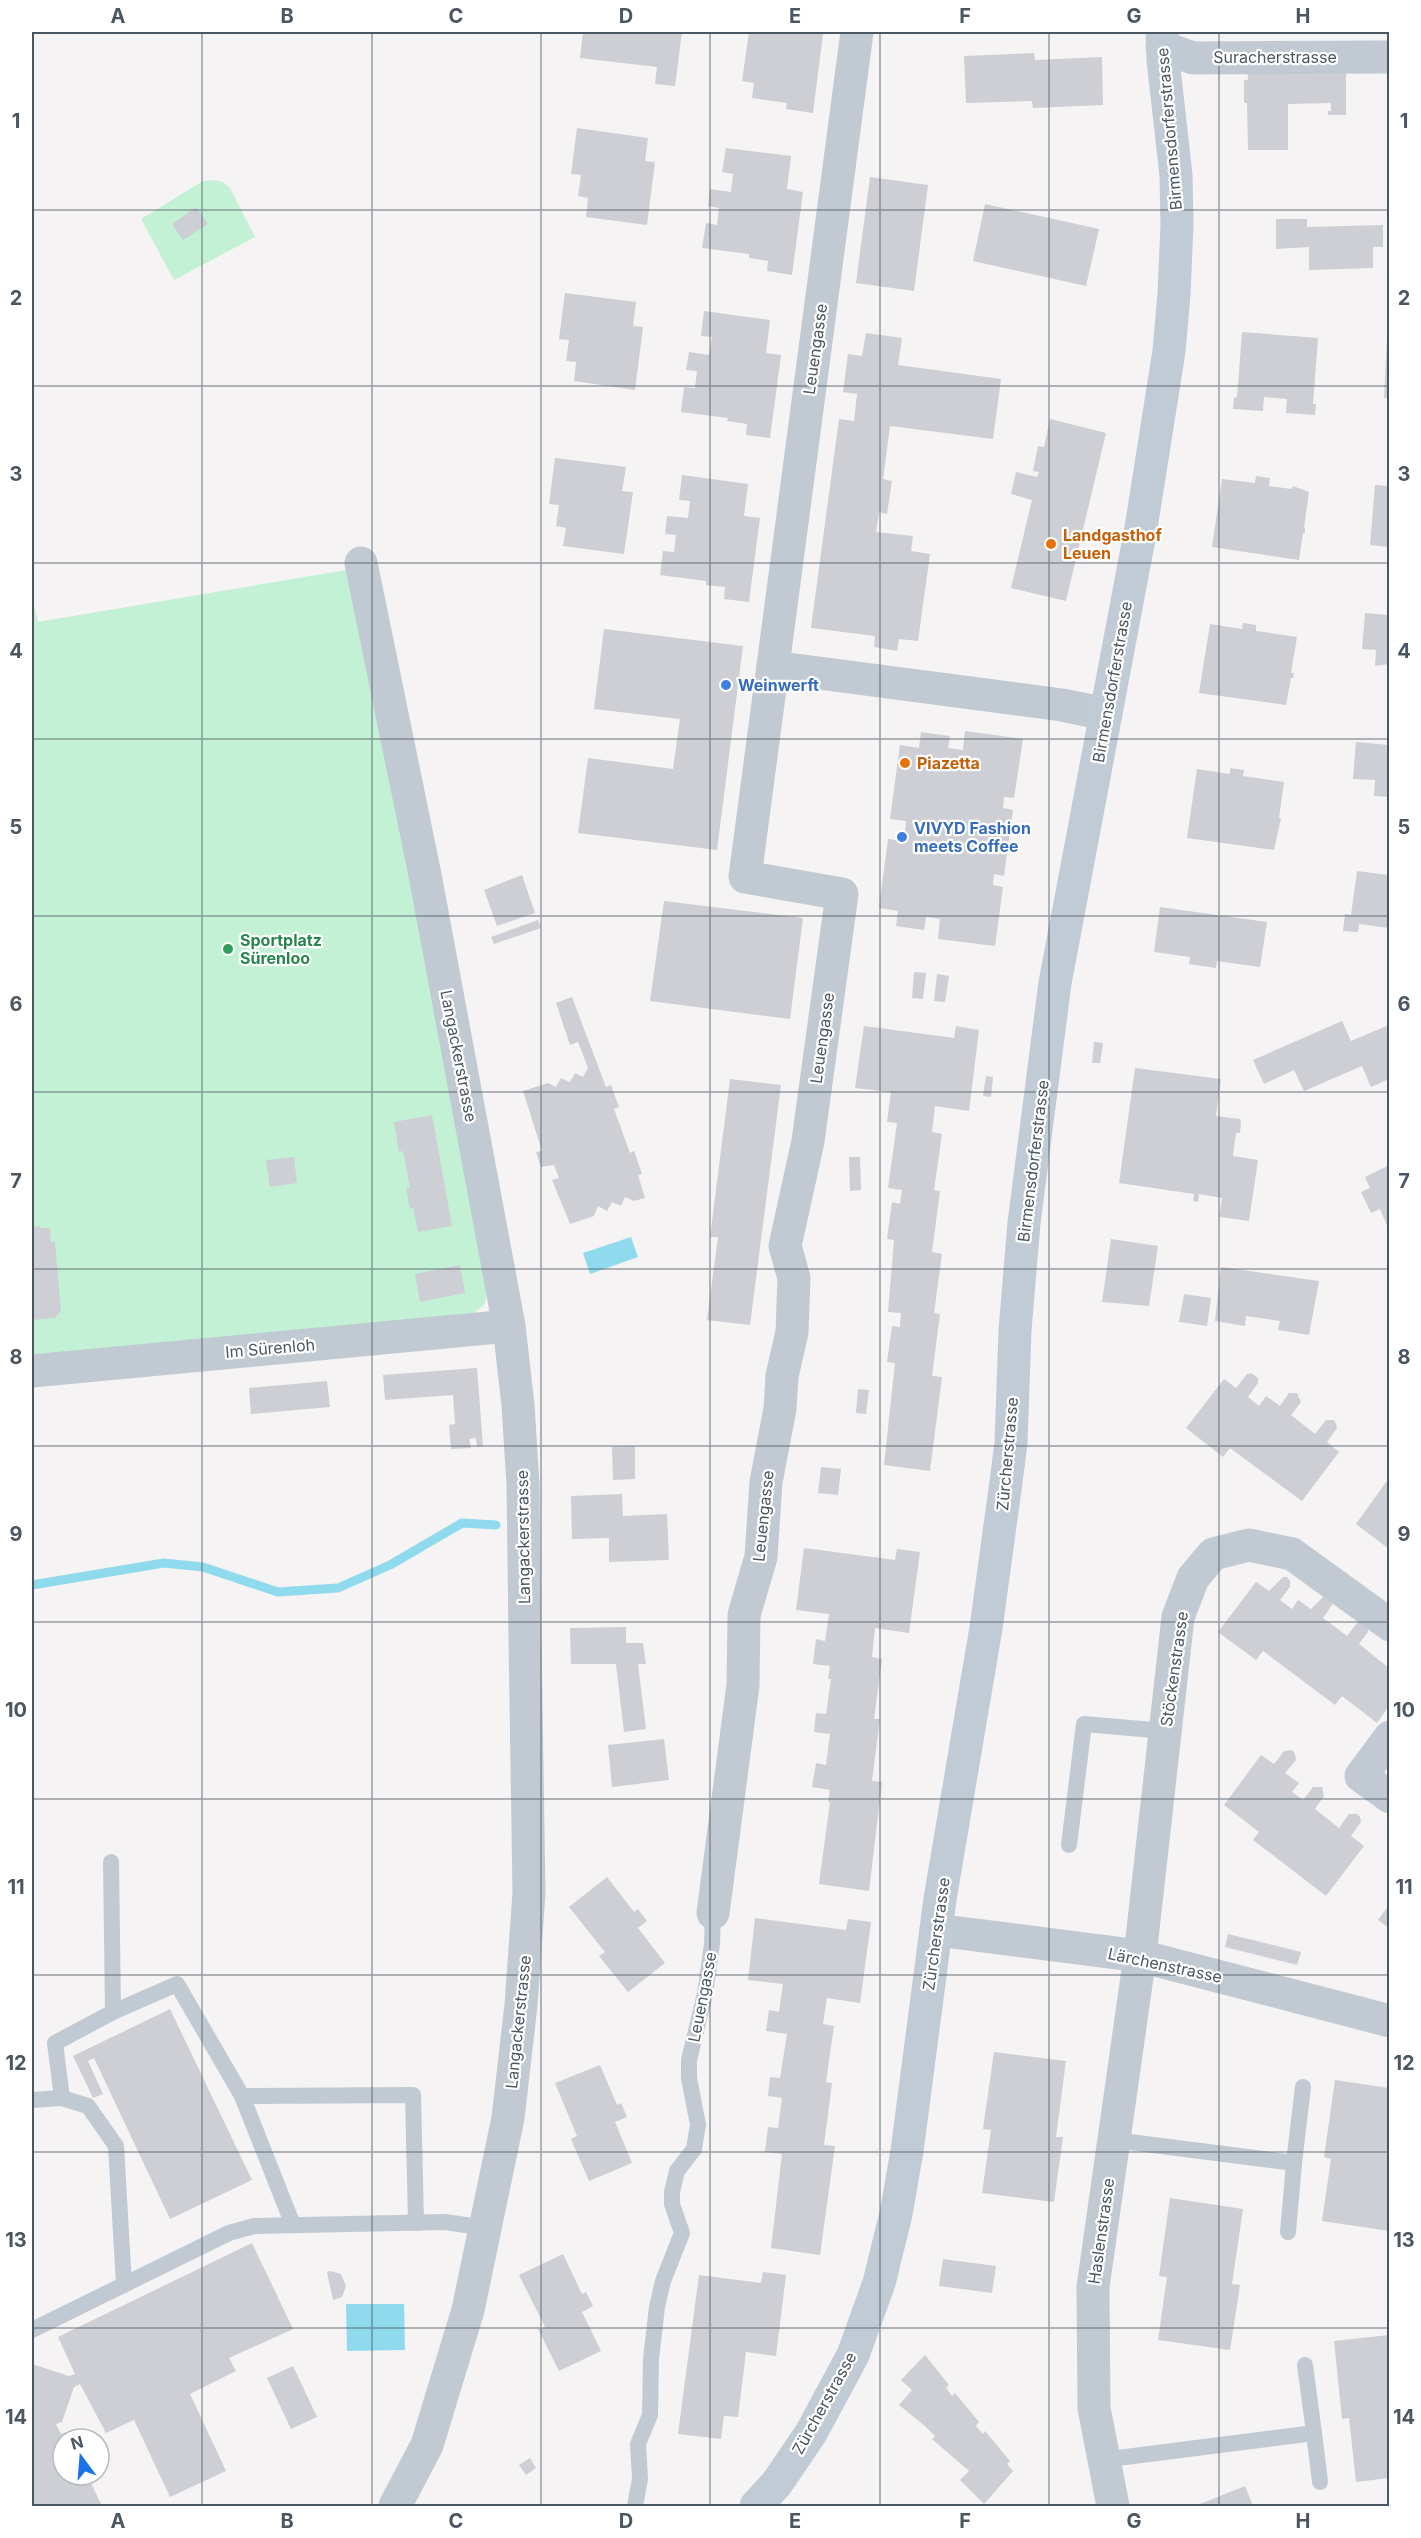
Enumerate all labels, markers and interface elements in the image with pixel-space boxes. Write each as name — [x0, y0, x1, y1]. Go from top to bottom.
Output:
text: A — [111, 4, 126, 28]
text: B — [280, 4, 294, 28]
text: C — [449, 4, 463, 28]
text: D — [619, 4, 633, 28]
text: E — [789, 4, 801, 28]
text: F — [959, 4, 971, 28]
text: G — [1126, 4, 1142, 28]
text: H — [1296, 4, 1310, 28]
street label: Birmensdorferstrasse — [1152, 47, 1186, 211]
street label: Suracherstrasse — [1213, 47, 1337, 67]
text: 1 — [12, 109, 20, 133]
text: 1 — [1400, 109, 1408, 133]
text: 2 — [10, 286, 22, 310]
text: 2 — [1398, 286, 1410, 310]
street label: Leuengasse — [799, 302, 831, 396]
text: 3 — [10, 462, 22, 486]
text: 3 — [1398, 462, 1410, 486]
place label: Landgasthof Leuen — [1063, 525, 1162, 563]
marker: Landgasthof Leuen — [1044, 537, 1058, 551]
street label: Birmensdorferstrasse — [1088, 600, 1136, 764]
text: 4 — [9, 639, 23, 663]
text: 4 — [1397, 639, 1411, 663]
place label: Weinwerft — [738, 675, 819, 695]
marker: Weinwerft — [719, 678, 733, 692]
place label: Piazetta — [917, 753, 980, 773]
marker: Piazetta — [898, 756, 912, 770]
text: 5 — [10, 815, 22, 839]
text: 5 — [1398, 815, 1410, 839]
place label: VIVYD Fashion meets Coffee — [914, 818, 1031, 856]
marker: VIVYD Fashion meets Coffee — [895, 830, 909, 844]
place label: Sportplatz Sürenloo — [240, 930, 322, 968]
marker: Sportplatz Sürenloo — [221, 942, 235, 956]
street label: Langackerstrasse — [436, 988, 482, 1124]
street label: Leuengasse — [806, 991, 838, 1085]
text: 6 — [10, 992, 23, 1016]
text: 6 — [1398, 992, 1411, 1016]
street label: Birmensdorferstrasse — [1013, 1079, 1053, 1243]
text: 7 — [10, 1169, 22, 1193]
text: 7 — [1398, 1169, 1410, 1193]
street label: Im Sürenloh — [224, 1334, 316, 1362]
text: 8 — [9, 1345, 23, 1369]
text: 8 — [1397, 1345, 1411, 1369]
street label: Zürcherstrasse — [992, 1396, 1022, 1512]
street label: Leuengasse — [748, 1469, 778, 1563]
street label: Langackerstrasse — [512, 1470, 534, 1604]
text: 9 — [10, 1522, 23, 1546]
text: 9 — [1398, 1522, 1411, 1546]
street label: Stöckenstrasse — [1156, 1610, 1192, 1728]
text: 10 — [5, 1698, 27, 1722]
text: 10 — [1393, 1698, 1415, 1722]
text: 11 — [7, 1875, 25, 1899]
text: 11 — [1395, 1875, 1413, 1899]
street label: Zürcherstrasse — [918, 1876, 954, 1992]
street label: Lärchenstrasse — [1106, 1943, 1224, 1987]
street label: Leuengasse — [683, 1950, 721, 2044]
street label: Langackerstrasse — [501, 1954, 535, 2090]
text: 12 — [5, 2051, 27, 2075]
text: 12 — [1393, 2051, 1415, 2075]
street label: Haslenstrasse — [1084, 2177, 1118, 2285]
text: 13 — [5, 2228, 27, 2252]
text: 13 — [1393, 2228, 1415, 2252]
street label: Zürcherstrasse — [788, 2348, 860, 2458]
text: 14 — [5, 2405, 27, 2429]
text: 14 — [1393, 2405, 1415, 2429]
north arrow — [51, 2427, 111, 2487]
text: N — [68, 2431, 85, 2454]
text: A — [111, 2509, 126, 2533]
text: B — [280, 2509, 294, 2533]
text: C — [449, 2509, 463, 2533]
text: D — [619, 2509, 633, 2533]
text: E — [789, 2509, 801, 2533]
text: F — [959, 2509, 971, 2533]
text: G — [1126, 2509, 1142, 2533]
text: H — [1296, 2509, 1310, 2533]

